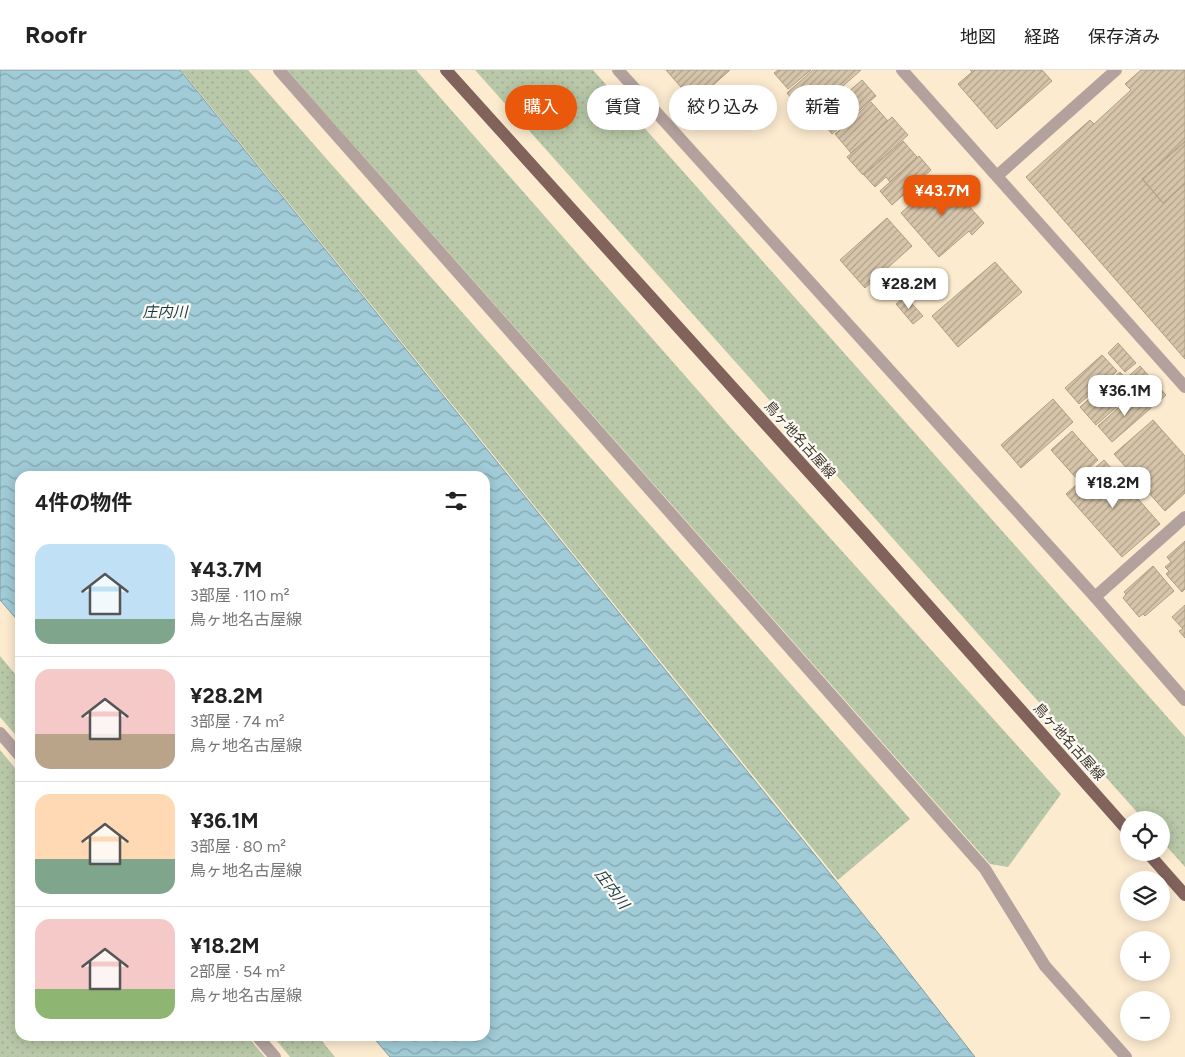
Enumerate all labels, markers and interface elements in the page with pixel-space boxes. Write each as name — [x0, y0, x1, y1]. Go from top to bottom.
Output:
text: Roofr — [25, 20, 87, 49]
text: 地図 — [960, 26, 996, 48]
text: 経路 — [1024, 26, 1060, 48]
text: 保存済み — [1088, 26, 1160, 48]
chip: 購入 — [505, 85, 577, 130]
chip: 賃貸 — [587, 85, 659, 130]
chip: 絞り込み — [669, 85, 777, 130]
chip: 新着 — [787, 85, 859, 130]
pin: ¥43.7M — [901, 174, 983, 217]
text: ¥43.7M — [914, 181, 970, 200]
pin: ¥28.2M — [868, 268, 950, 310]
text: ¥28.2M — [881, 274, 937, 293]
water label: 庄内川 — [142, 303, 189, 321]
pin: ¥36.1M — [1084, 374, 1166, 417]
text: ¥36.1M — [1099, 381, 1151, 400]
street label: 鳥ヶ地名古屋線 — [761, 398, 839, 482]
pin: ¥18.2M — [1072, 466, 1154, 509]
text: ¥18.2M — [1086, 473, 1140, 492]
icon: filters — [442, 487, 470, 515]
text: 4件の物件 — [35, 490, 132, 515]
text: ¥43.7M — [190, 557, 262, 582]
icon: home — [75, 564, 135, 624]
text: 3部屋 · 110 m² — [190, 586, 290, 605]
text: 鳥ヶ地名古屋線 — [190, 610, 302, 629]
text: ¥28.2M — [190, 683, 263, 708]
icon: home — [75, 689, 135, 749]
street label: 鳥ヶ地名古屋線 — [1030, 700, 1108, 784]
text: 3部屋 · 74 m² — [190, 712, 285, 731]
text: 鳥ヶ地名古屋線 — [190, 736, 302, 755]
text: ¥36.1M — [190, 808, 258, 833]
map controls — [1120, 811, 1170, 1041]
button: locate — [1120, 811, 1170, 861]
icon: home — [75, 814, 135, 874]
text: 3部屋 · 80 m² — [190, 837, 286, 856]
text: 鳥ヶ地名古屋線 — [190, 861, 302, 880]
water label: 庄内川 — [591, 866, 634, 914]
button: layers — [1120, 871, 1170, 921]
button: + — [1120, 931, 1170, 981]
text: ¥18.2M — [190, 933, 260, 958]
icon: home — [75, 939, 135, 999]
text: 2部屋 · 54 m² — [190, 962, 285, 981]
text: 鳥ヶ地名古屋線 — [190, 986, 302, 1005]
button: − — [1120, 991, 1170, 1041]

